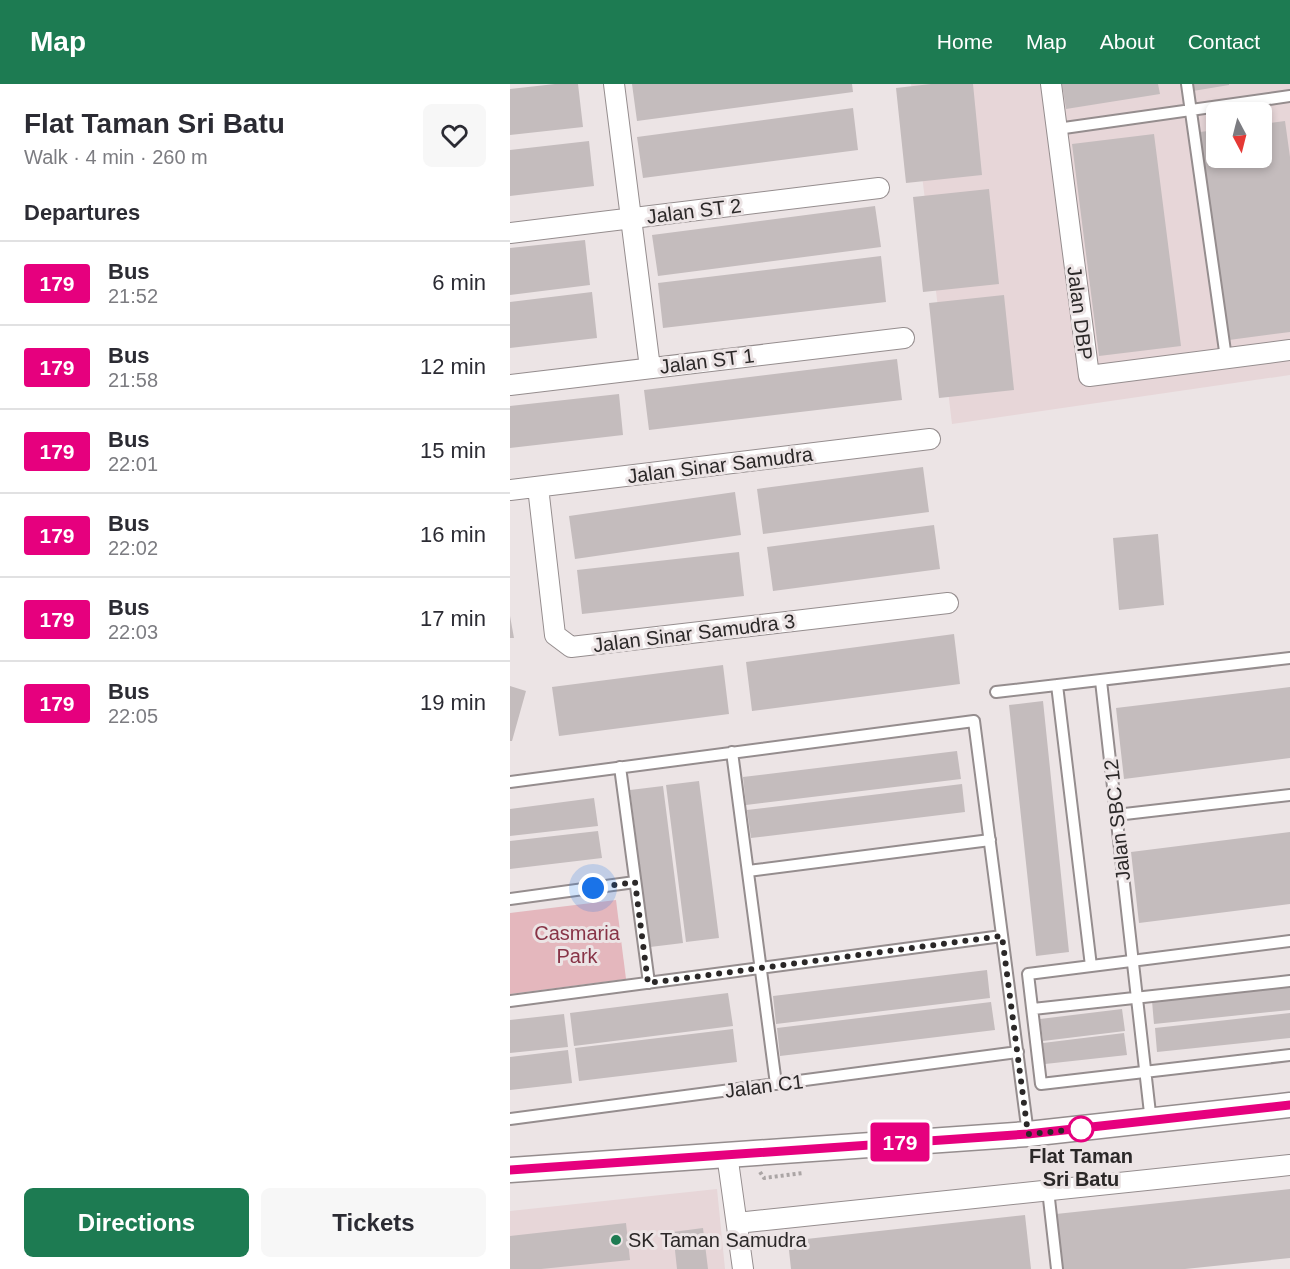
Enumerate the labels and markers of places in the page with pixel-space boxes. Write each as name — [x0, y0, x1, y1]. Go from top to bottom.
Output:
marker: Flat Taman Sri Batu — [1068, 1116, 1094, 1142]
place label: Flat Taman Sri Batu — [1029, 1145, 1133, 1190]
place label: SK Taman Samudra — [628, 1229, 807, 1251]
marker: SK Taman Samudra — [609, 1233, 623, 1247]

